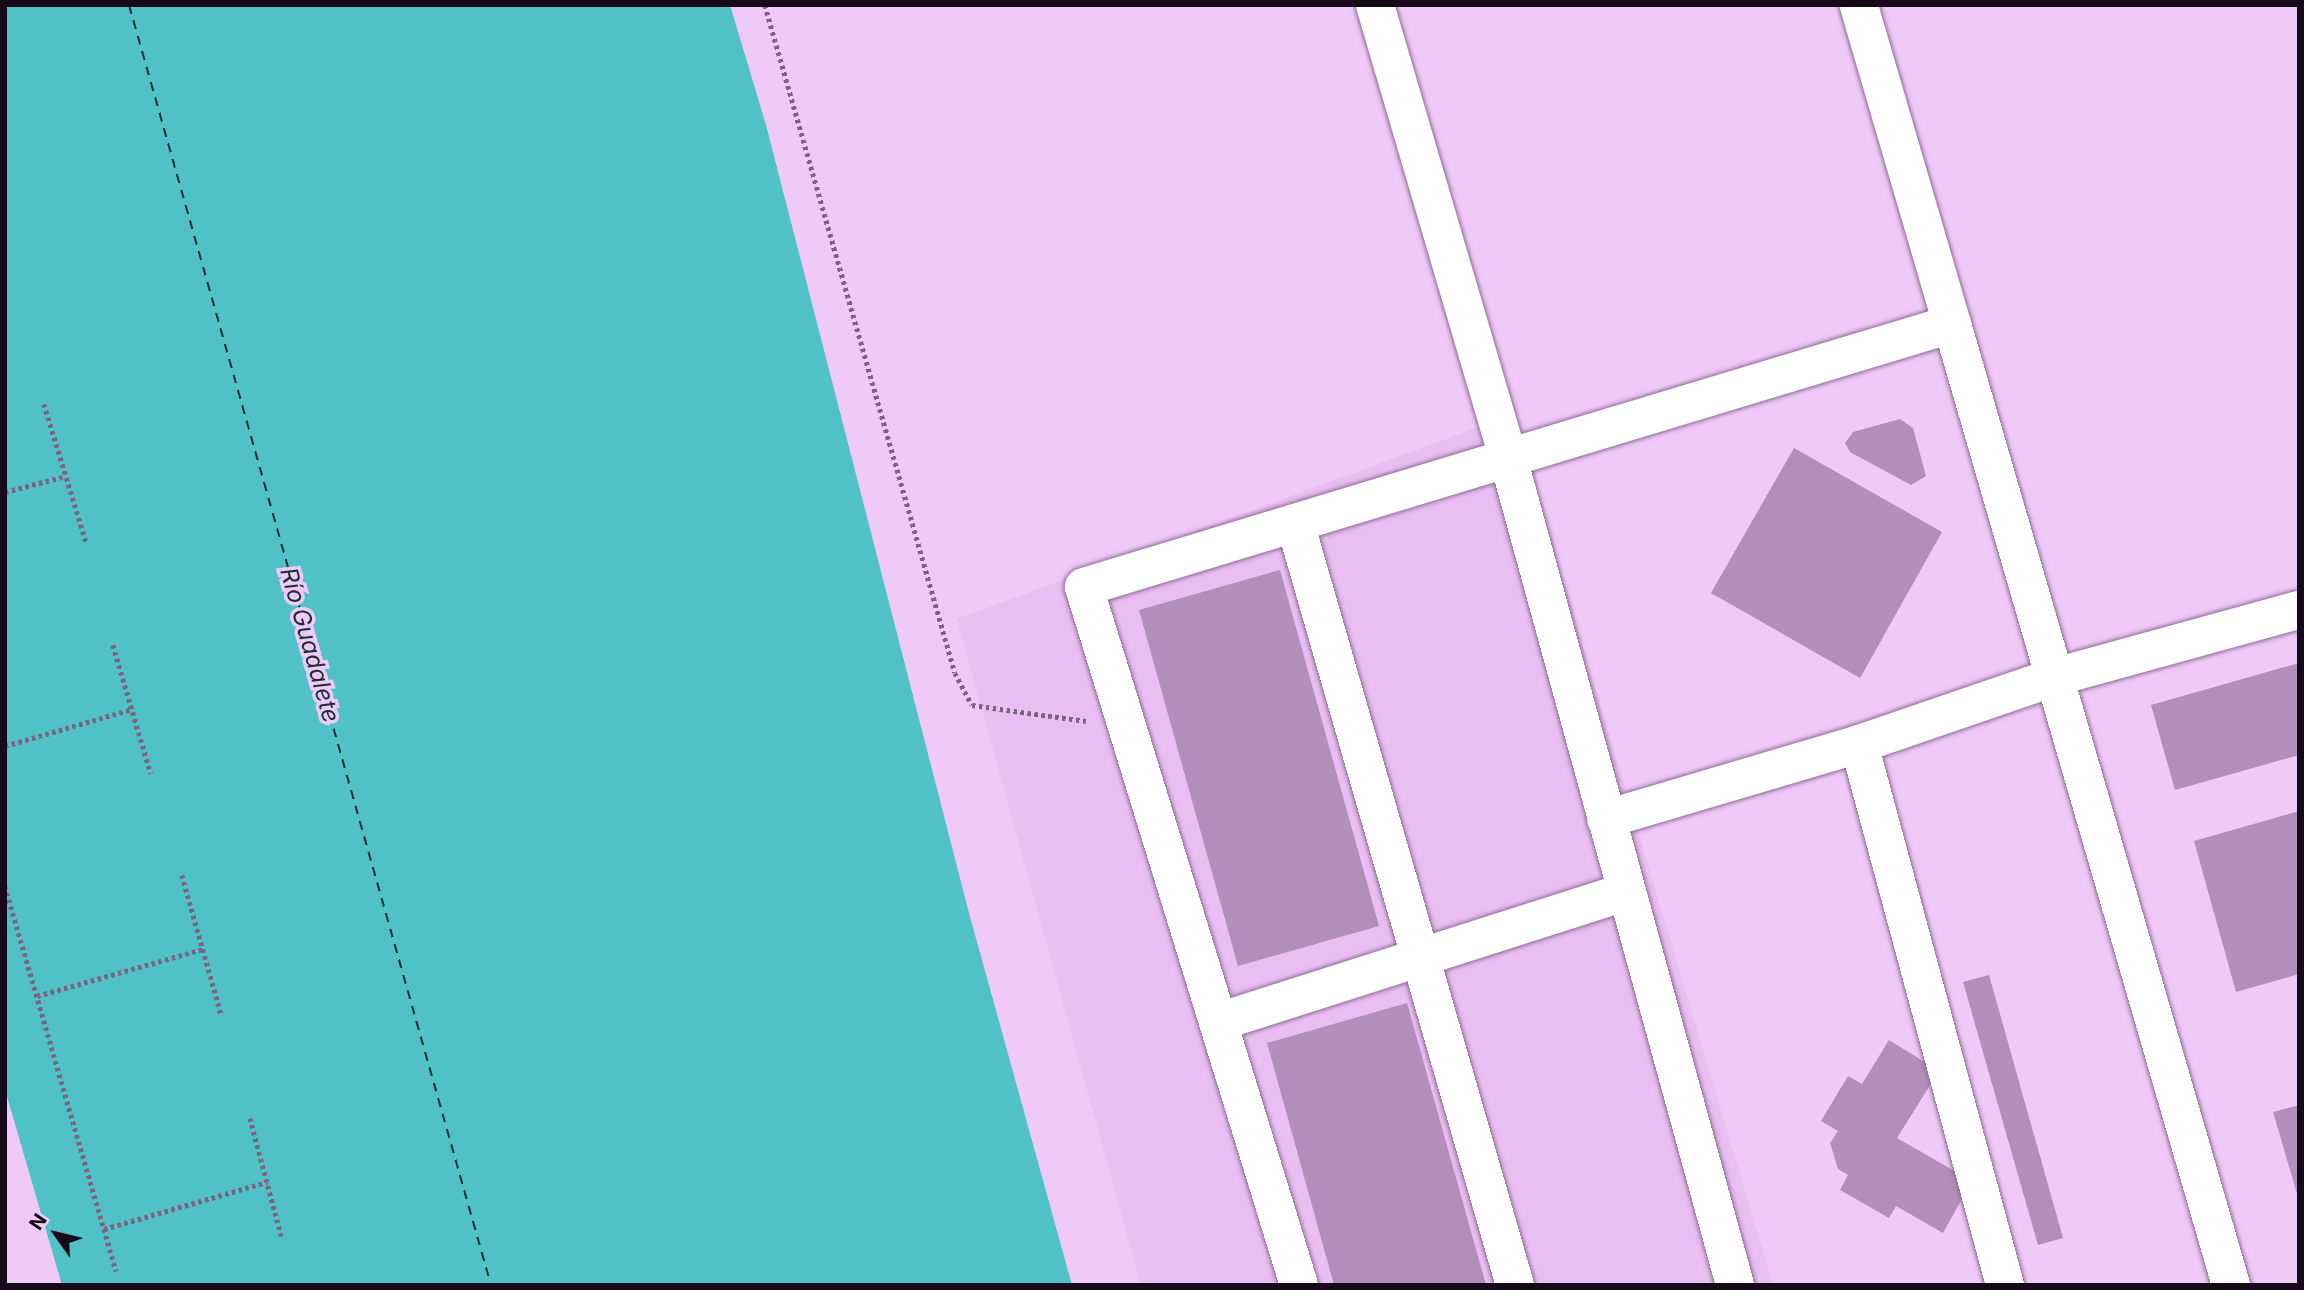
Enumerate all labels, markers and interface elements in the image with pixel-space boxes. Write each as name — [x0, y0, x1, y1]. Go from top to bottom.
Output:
water label: Río Guadalete — [274, 564, 346, 726]
north arrow — [21, 1199, 91, 1269]
text: N — [25, 1210, 52, 1234]

